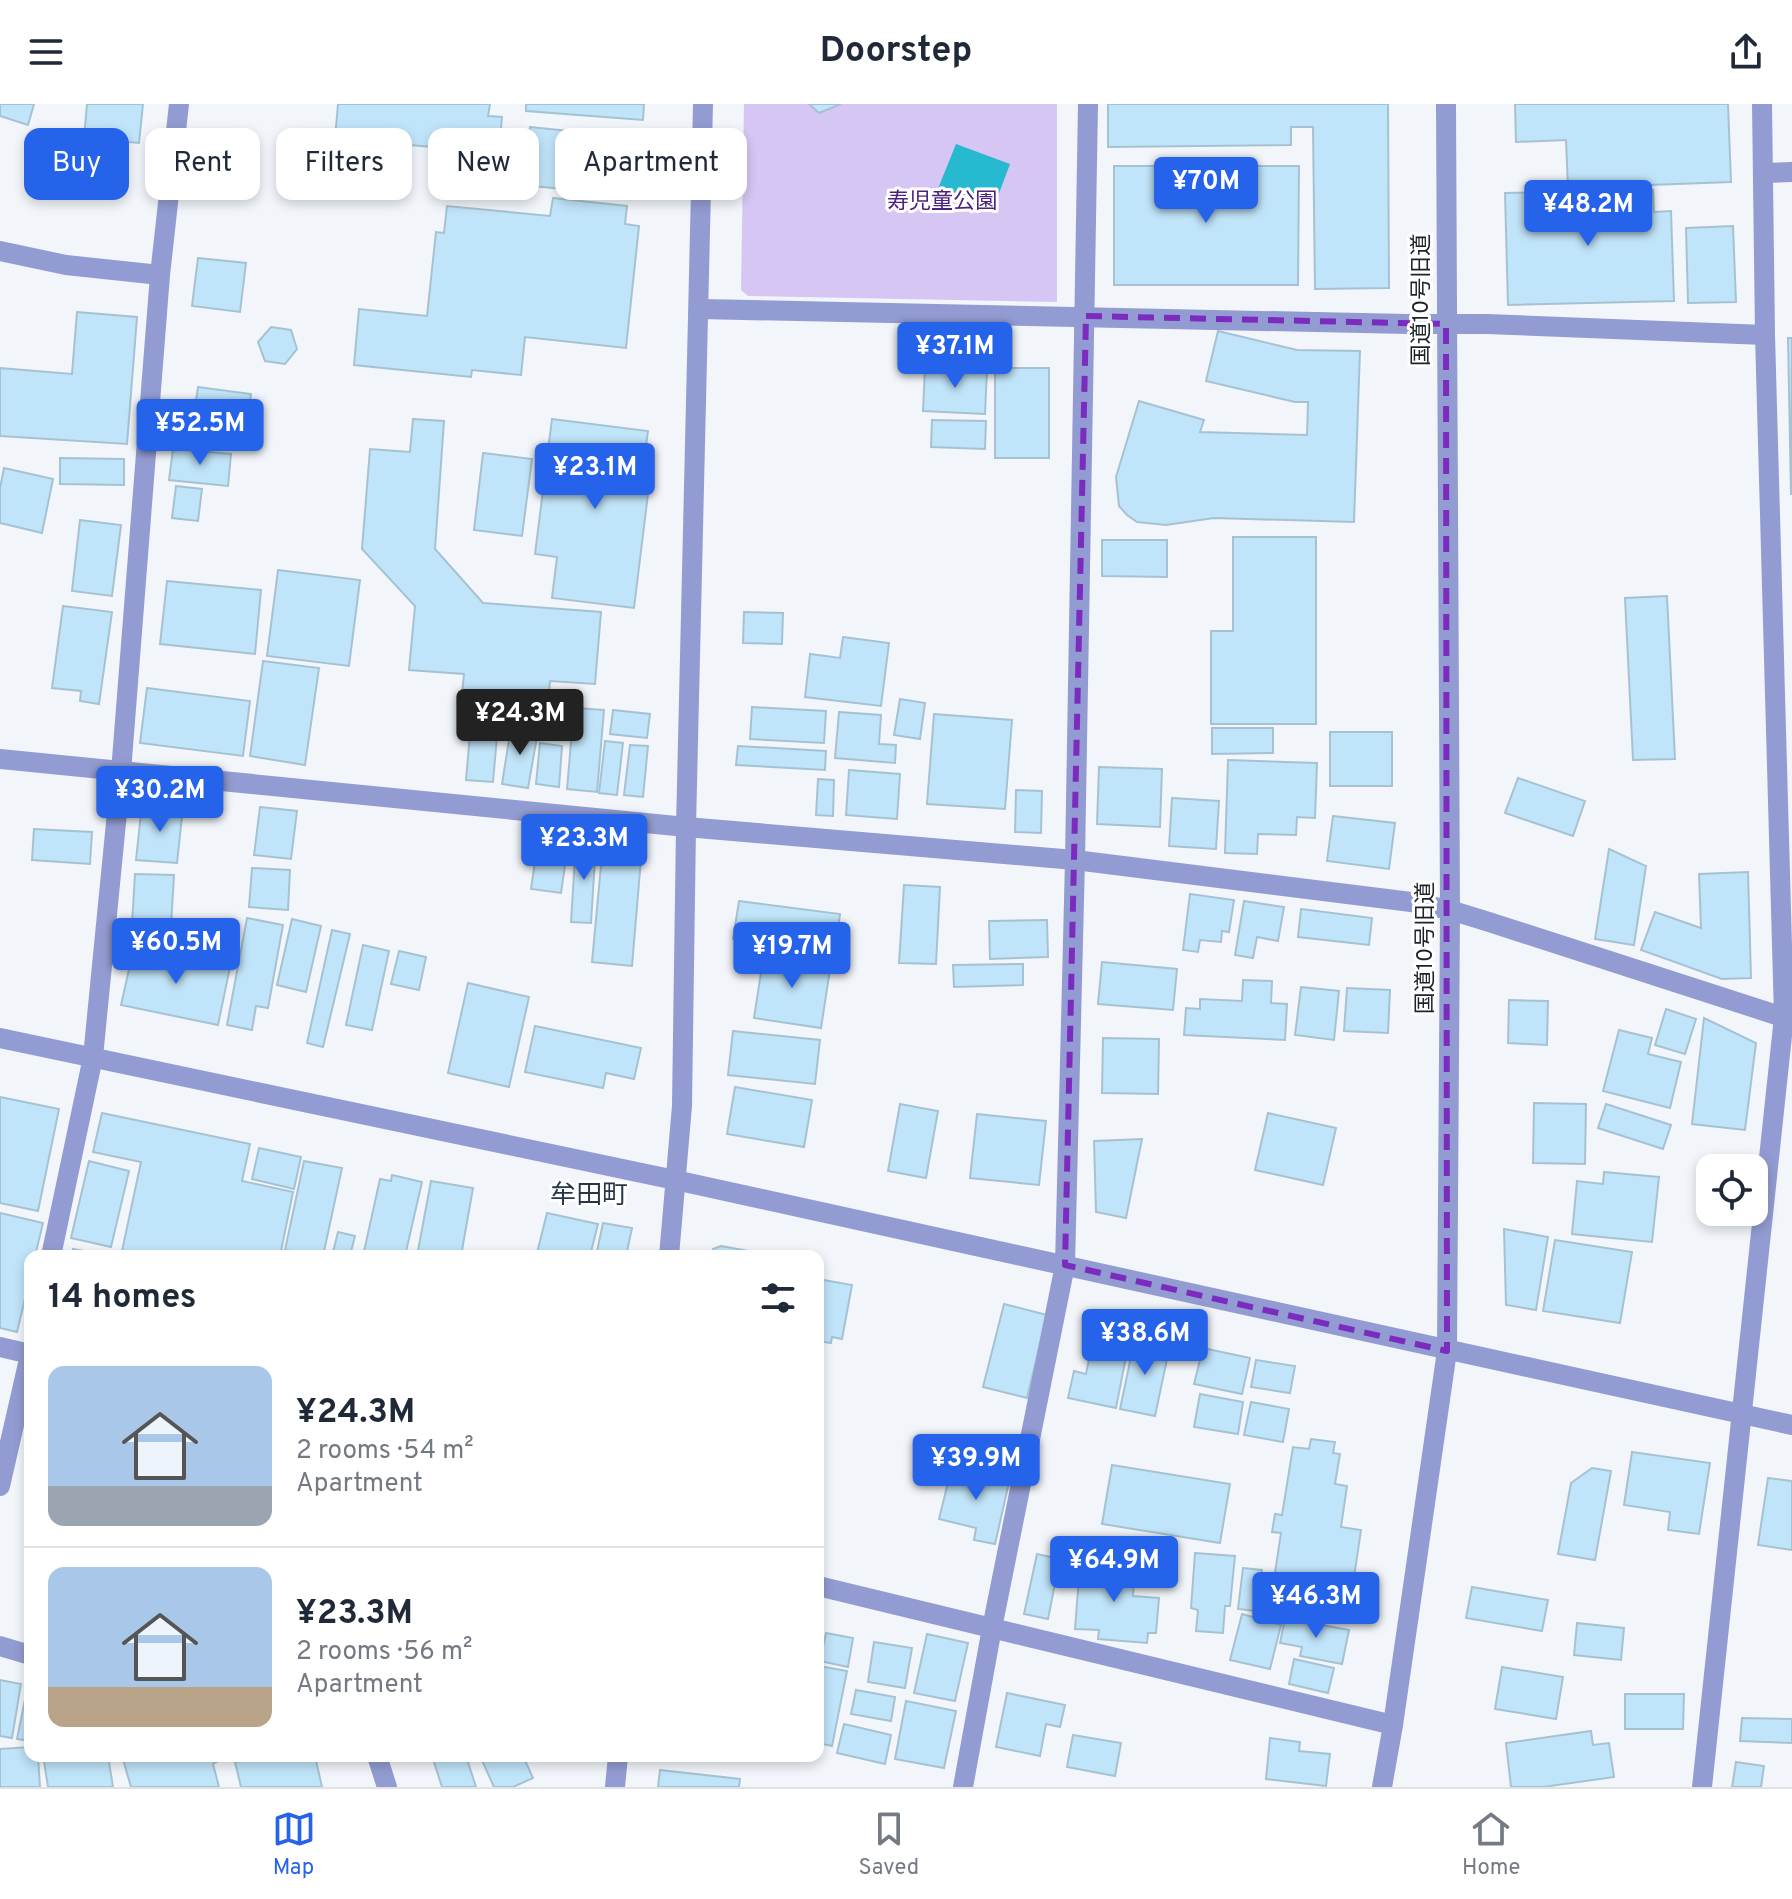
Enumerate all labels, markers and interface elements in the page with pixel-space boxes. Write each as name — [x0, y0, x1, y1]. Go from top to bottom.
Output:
text: Doorstep — [820, 29, 972, 75]
icon: menu — [24, 30, 68, 74]
icon: share — [1724, 30, 1768, 74]
chip: Buy — [24, 128, 129, 200]
chip: Rent — [145, 128, 260, 200]
chip: Filters — [276, 128, 412, 200]
chip: New — [428, 128, 539, 200]
chip: Apartment — [555, 128, 747, 200]
pin: ¥70M — [1159, 157, 1253, 225]
text: ¥70M — [1172, 166, 1240, 199]
pin: ¥48.2M — [1523, 180, 1653, 248]
park label: 寿児童公園 — [887, 189, 997, 216]
text: ¥48.2M — [1542, 189, 1634, 222]
street label: 国道10号旧道 — [1409, 234, 1436, 366]
pin: ¥37.1M — [890, 322, 1020, 390]
text: ¥37.1M — [915, 331, 995, 364]
pin: ¥52.5M — [135, 399, 265, 467]
text: ¥52.5M — [155, 408, 245, 441]
pin: ¥23.1M — [530, 443, 660, 511]
text: ¥23.1M — [553, 452, 637, 485]
pin: ¥24.3M — [455, 689, 585, 757]
text: ¥24.3M — [474, 698, 566, 731]
pin: ¥30.2M — [95, 766, 225, 834]
text: ¥30.2M — [114, 775, 206, 808]
pin: ¥23.3M — [519, 814, 649, 882]
text: ¥23.3M — [539, 823, 629, 856]
street label: 国道10号旧道 — [1413, 882, 1440, 1014]
pin: ¥60.5M — [111, 918, 241, 986]
pin: ¥19.7M — [727, 922, 857, 990]
text: ¥60.5M — [130, 927, 222, 960]
text: ¥19.7M — [751, 931, 833, 964]
map controls — [1696, 1154, 1768, 1226]
button: locate — [1696, 1154, 1768, 1226]
district label: 牟田町 — [550, 1180, 628, 1213]
icon: filters — [756, 1276, 800, 1320]
text: 14 homes — [48, 1277, 197, 1320]
pin: ¥38.6M — [1080, 1309, 1210, 1377]
text: ¥38.6M — [1100, 1318, 1190, 1351]
text: ¥24.3M — [296, 1392, 415, 1435]
icon: home — [112, 1398, 208, 1494]
pin: ¥39.9M — [911, 1434, 1041, 1502]
text: 2 rooms · 54 m² — [296, 1435, 474, 1468]
text: ¥39.9M — [931, 1443, 1021, 1476]
text: Apartment — [296, 1468, 423, 1501]
pin: ¥64.9M — [1049, 1536, 1179, 1604]
text: ¥64.9M — [1068, 1545, 1160, 1578]
pin: ¥46.3M — [1251, 1572, 1381, 1640]
text: ¥46.3M — [1270, 1581, 1362, 1614]
text: ¥23.3M — [296, 1593, 413, 1636]
icon: home — [112, 1599, 208, 1695]
text: 2 rooms · 56 m² — [296, 1636, 472, 1669]
text: Apartment — [296, 1669, 423, 1702]
tab: Map — [272, 1807, 316, 1882]
tab: Saved — [859, 1807, 919, 1882]
tab: Home — [1462, 1807, 1520, 1882]

